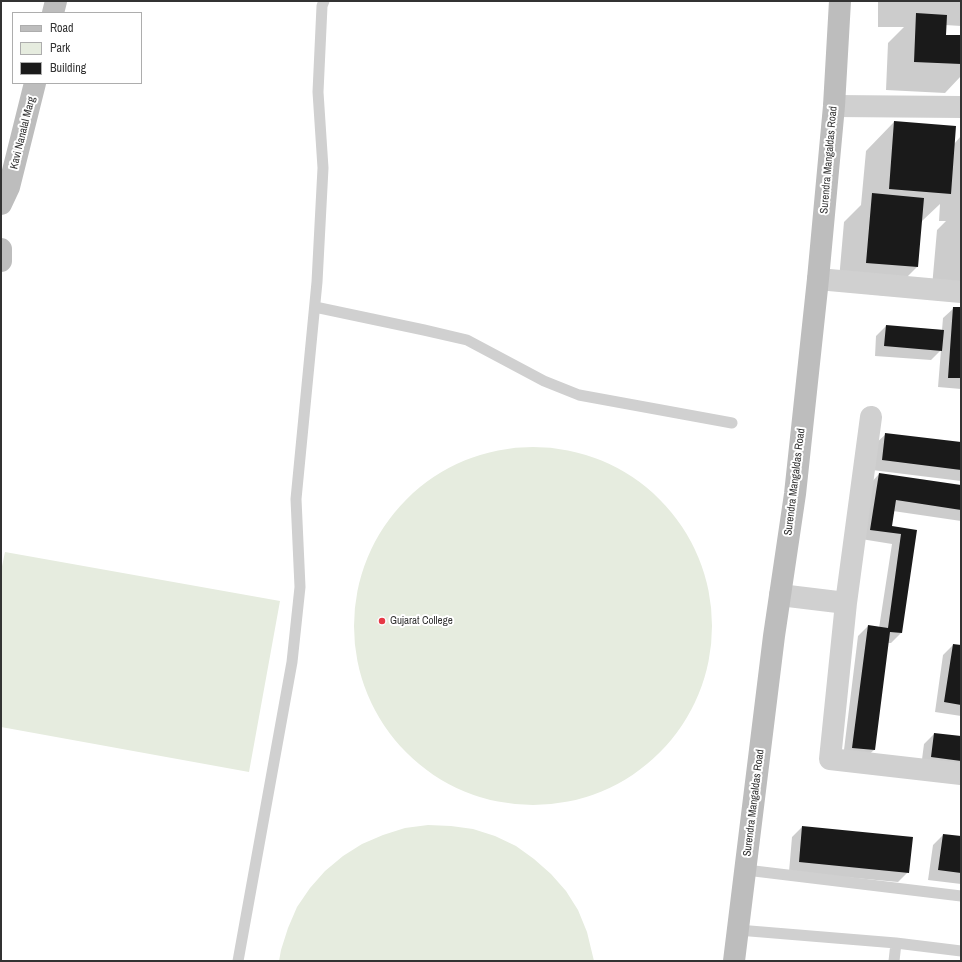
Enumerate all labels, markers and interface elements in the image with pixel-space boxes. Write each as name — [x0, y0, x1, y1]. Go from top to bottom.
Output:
legend — [12, 12, 142, 84]
text: Road — [50, 20, 74, 36]
text: Park — [50, 40, 70, 56]
text: Building — [50, 60, 86, 76]
street label: Kavi Nanalal Marg — [8, 95, 38, 171]
street label: Surendra Mangaldas Road — [818, 106, 840, 214]
street label: Surendra Mangaldas Road — [782, 428, 808, 536]
place label: Gujarat College — [390, 614, 453, 628]
marker: Gujarat College — [377, 616, 387, 626]
street label: Surendra Mangaldas Road — [741, 749, 767, 857]

